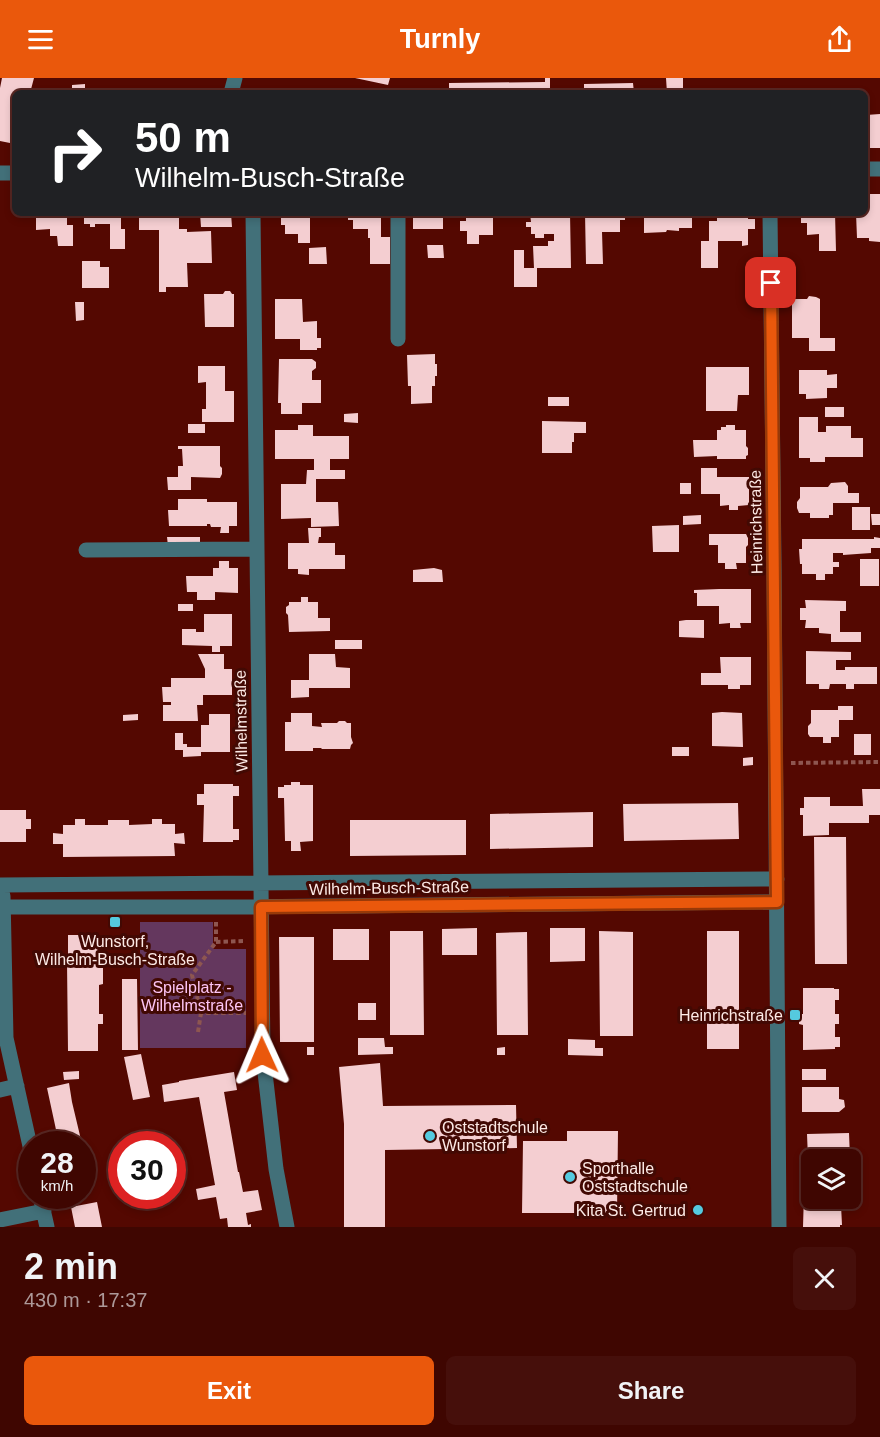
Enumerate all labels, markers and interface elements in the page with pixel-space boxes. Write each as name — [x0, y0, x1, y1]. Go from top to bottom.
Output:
icon: menu — [24, 23, 57, 56]
icon: share — [823, 23, 856, 56]
text: Turnly — [400, 24, 480, 54]
icon: right — [36, 114, 114, 192]
text: 50 m — [135, 114, 231, 161]
text: Wilhelm-Busch-Straße — [135, 163, 405, 193]
pin — [745, 257, 796, 308]
icon: arrive — [754, 266, 787, 299]
street label: Heinrichstraße — [747, 470, 765, 574]
street label: Wilhelmstraße — [232, 670, 250, 772]
street label: Wilhelm-Busch-Straße — [309, 878, 469, 898]
marker: Wunstorf, Wilhelm-Busch-Straße — [108, 915, 122, 929]
place label: Wunstorf, Wilhelm-Busch-Straße — [35, 933, 195, 968]
park label: Spielplatz - Wilhelmstraße — [141, 979, 243, 1014]
place label: Heinrichstraße — [679, 1007, 783, 1024]
marker: Heinrichstraße — [788, 1008, 802, 1022]
position arrow — [230, 1023, 294, 1087]
place label: Oststadtschule Wunstorf — [442, 1119, 548, 1154]
marker: Oststadtschule Wunstorf — [423, 1129, 437, 1143]
speed limit sign: 30 — [108, 1131, 186, 1209]
text: 28 — [40, 1146, 74, 1179]
map controls — [801, 1149, 861, 1209]
button: layers — [801, 1149, 861, 1209]
place label: Sporthalle Oststadtschule — [582, 1160, 688, 1195]
marker: Sporthalle Oststadtschule — [563, 1170, 577, 1184]
text: km/h — [41, 1177, 73, 1194]
place label: Kita St. Gertrud — [576, 1202, 686, 1219]
marker: Kita St. Gertrud — [691, 1203, 705, 1217]
text: 2 min — [24, 1246, 118, 1287]
button: close — [793, 1247, 856, 1310]
text: 430 m · 17:37 — [24, 1289, 147, 1311]
button: Exit — [24, 1356, 434, 1425]
button: Share — [446, 1356, 856, 1425]

